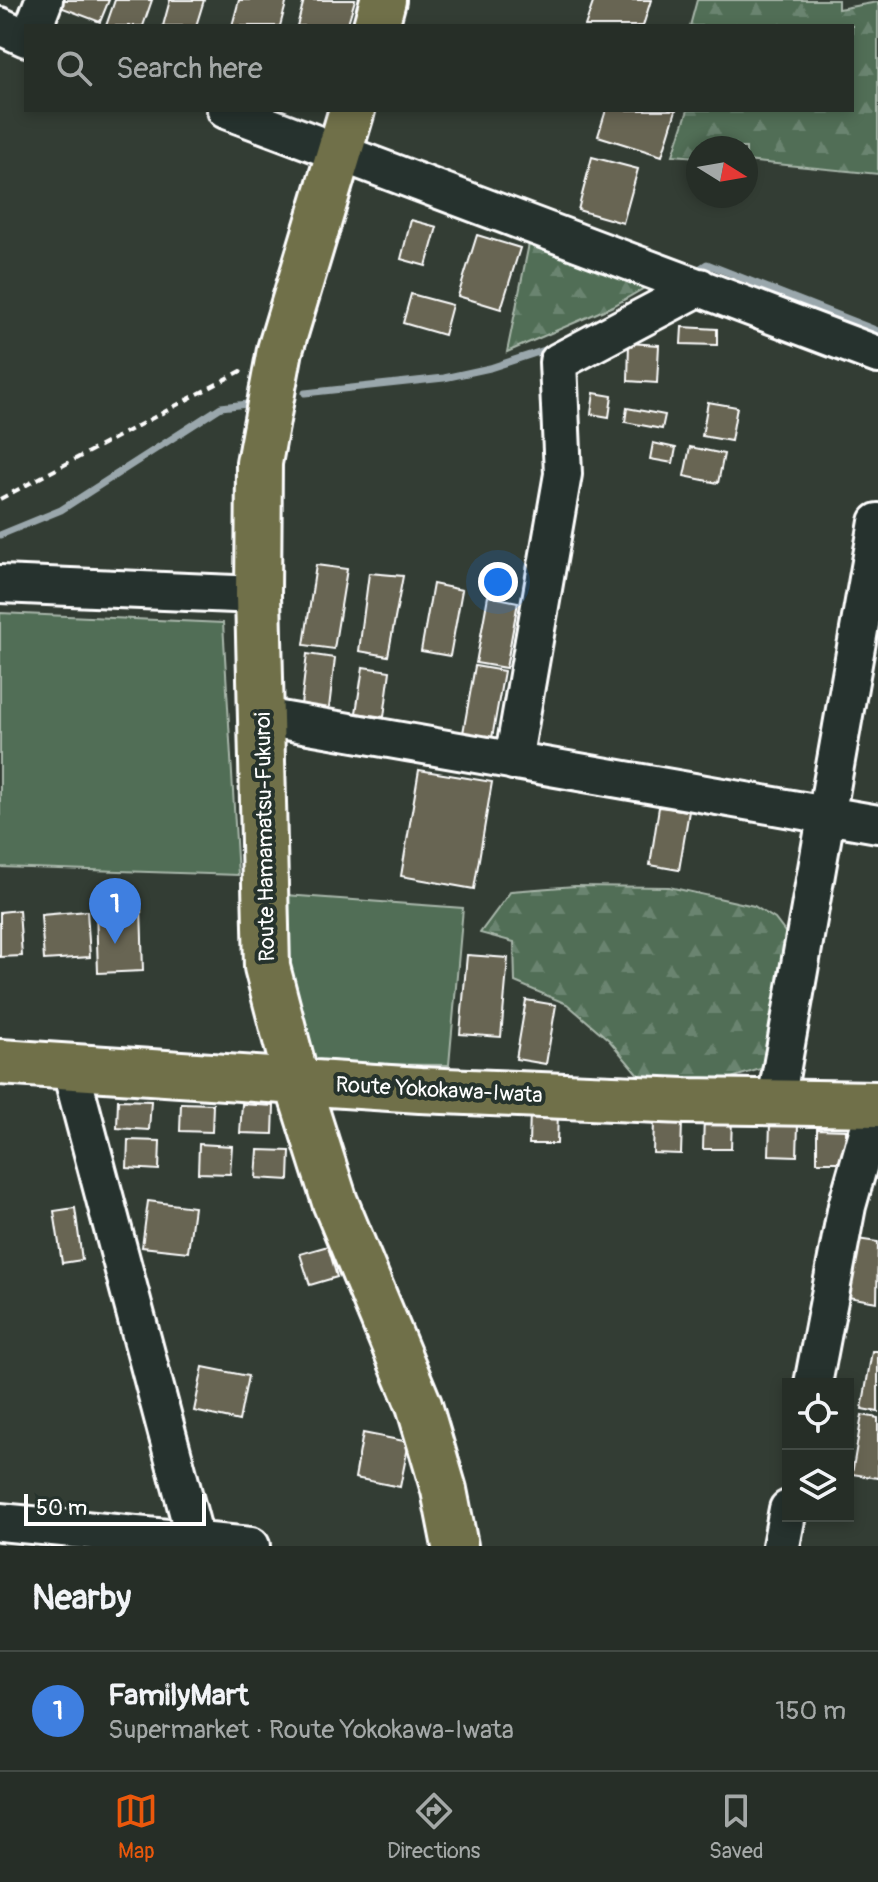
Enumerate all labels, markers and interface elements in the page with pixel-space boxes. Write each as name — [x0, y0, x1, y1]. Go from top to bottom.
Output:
search box — [24, 24, 854, 112]
icon: search — [52, 46, 96, 90]
text: Search here — [116, 50, 263, 87]
north arrow — [686, 136, 758, 208]
your location — [478, 562, 518, 602]
street label: Route Hamamatsu-Fukuroi — [249, 712, 281, 962]
pin: 1 — [89, 878, 141, 944]
street label: Route Yokokawa-Iwata — [335, 1071, 543, 1109]
map controls — [782, 1378, 854, 1522]
button: locate — [782, 1378, 854, 1450]
button: layers — [782, 1450, 854, 1522]
scale bar — [24, 1490, 206, 1526]
text: 50 m — [36, 1494, 87, 1522]
text: Nearby — [32, 1577, 131, 1620]
text: FamilyMart — [108, 1677, 249, 1714]
text: 1 — [53, 1695, 63, 1727]
text: 150 m — [775, 1695, 846, 1727]
text: Supermarket · Route Yokokawa-Iwata — [108, 1714, 514, 1746]
tab: Map — [114, 1789, 158, 1865]
tab: Directions — [387, 1789, 480, 1865]
tab: Saved — [709, 1789, 764, 1865]

